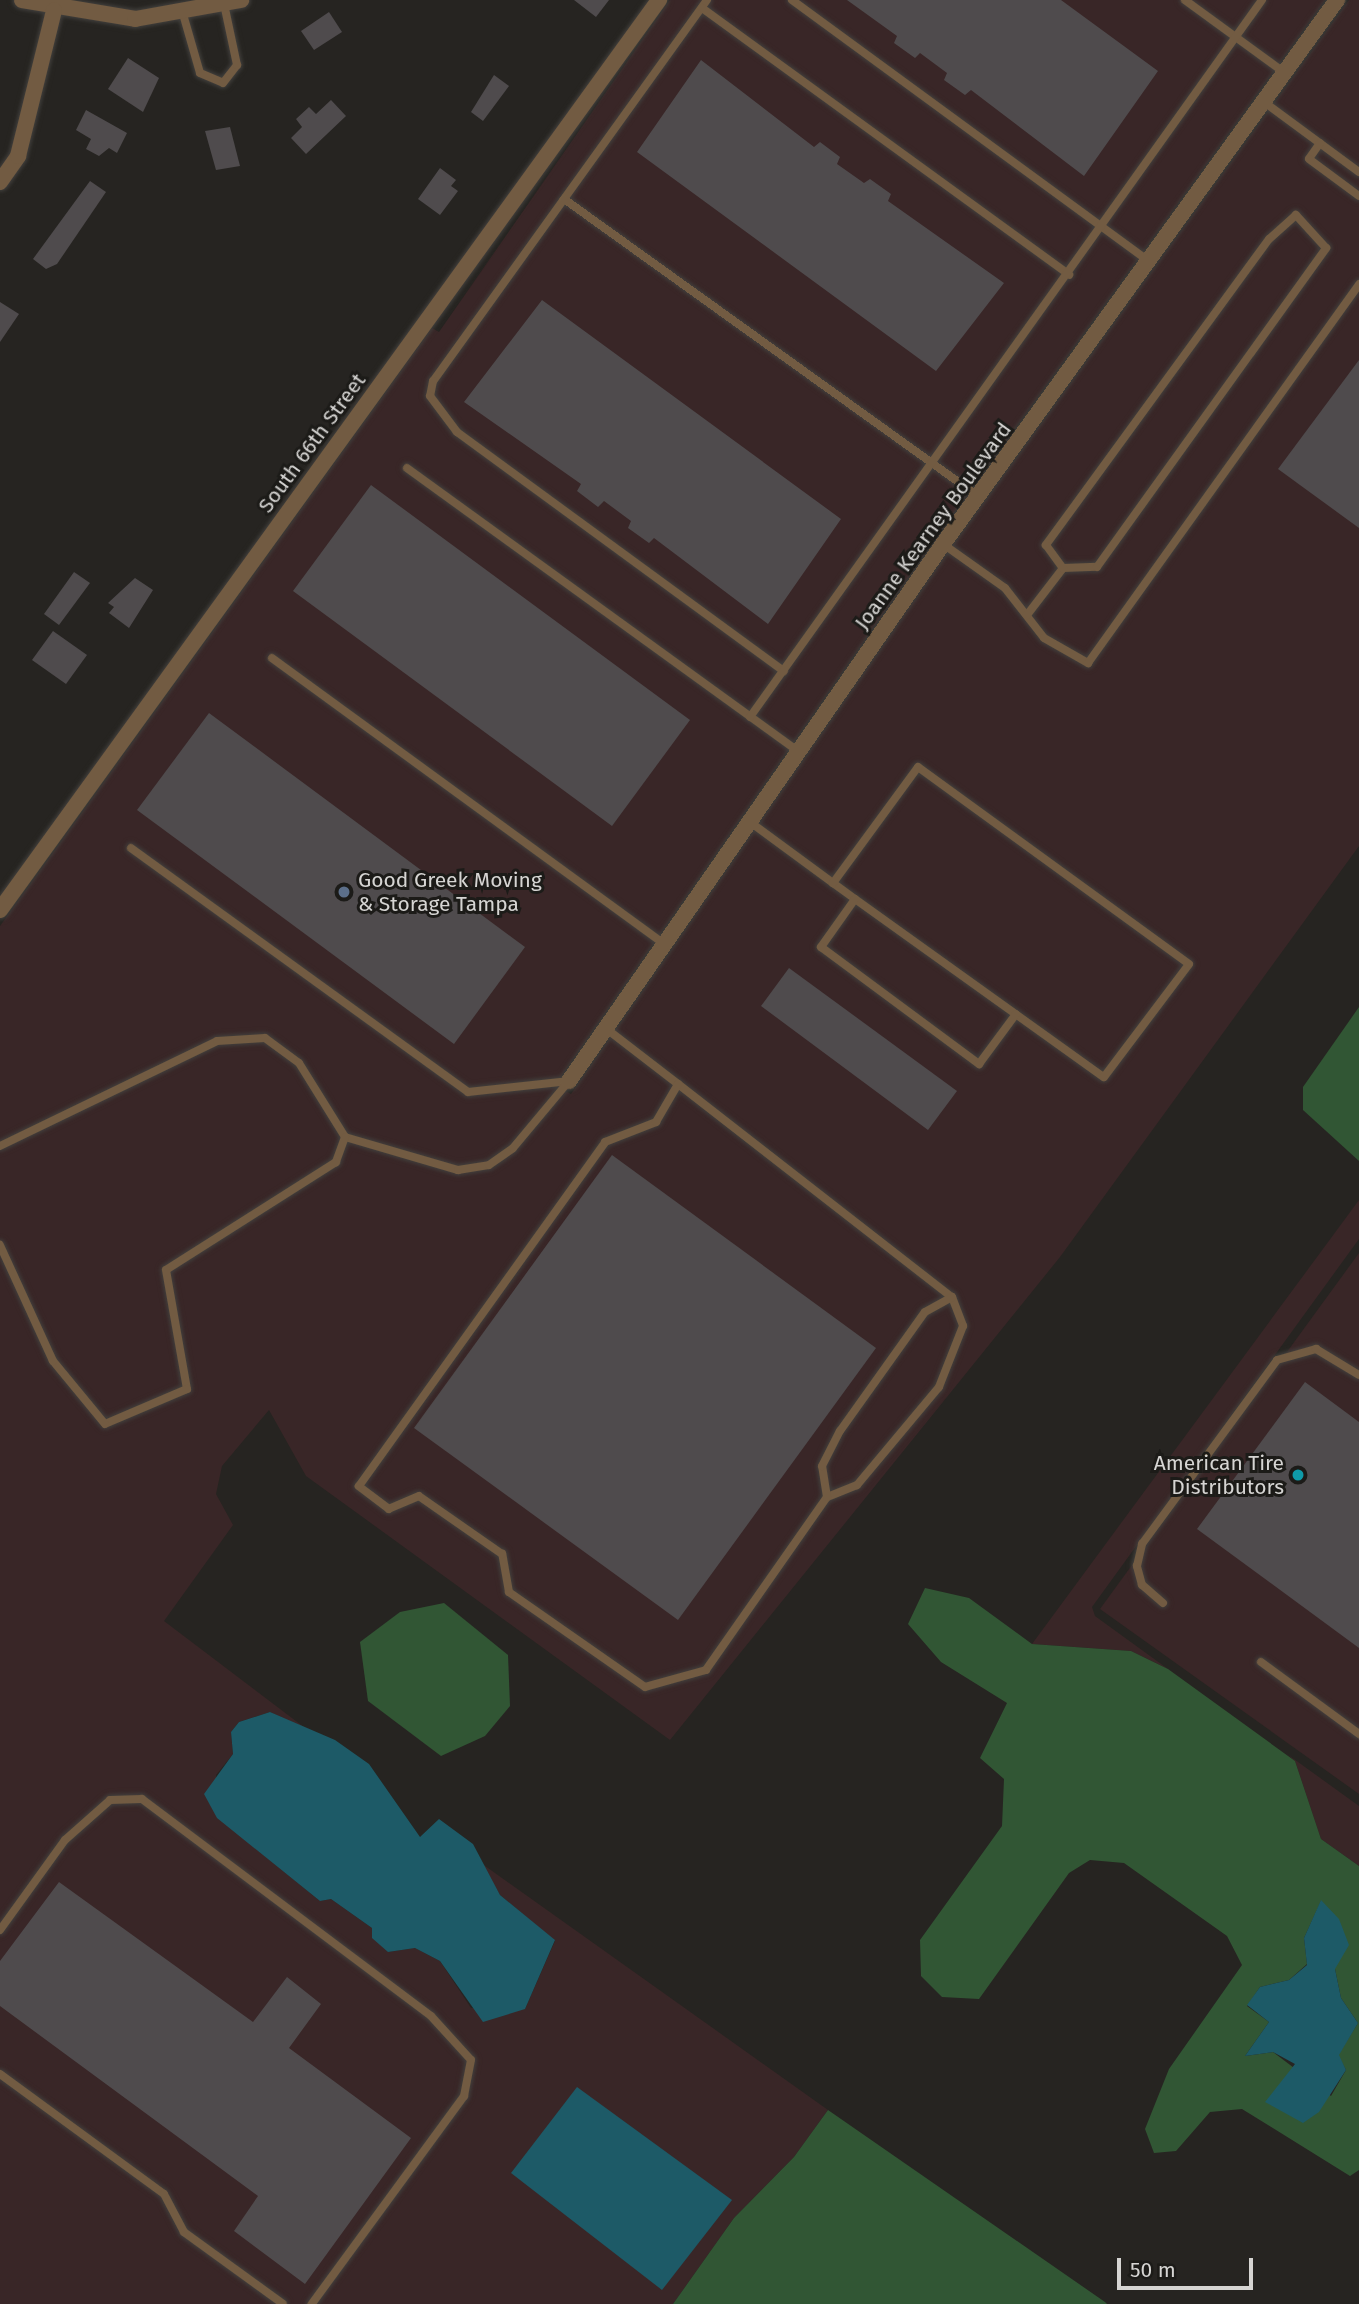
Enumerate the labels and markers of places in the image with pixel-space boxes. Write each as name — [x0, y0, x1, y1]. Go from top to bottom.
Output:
place label: Good Greek Moving & Storage Tampa — [358, 867, 542, 917]
marker: Good Greek Moving & Storage Tampa — [336, 884, 352, 900]
place label: American Tire Distributors — [1154, 1450, 1284, 1500]
marker: American Tire Distributors — [1290, 1467, 1306, 1483]

